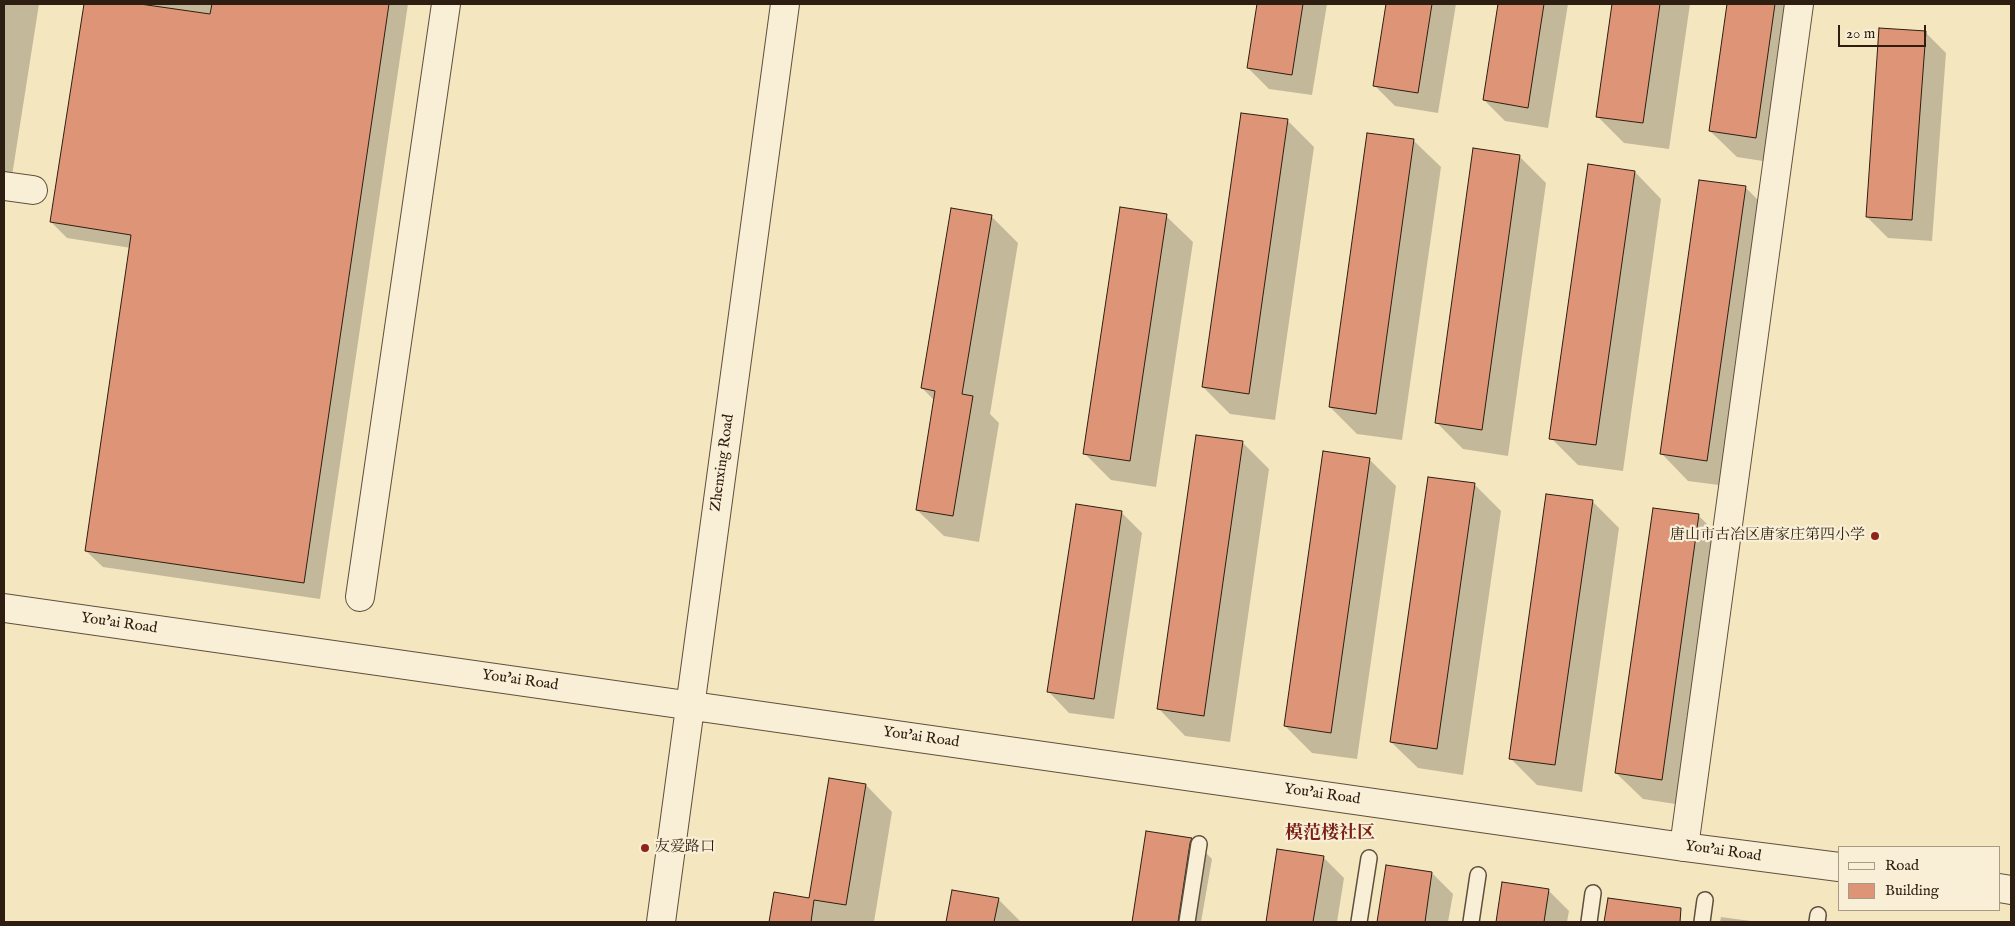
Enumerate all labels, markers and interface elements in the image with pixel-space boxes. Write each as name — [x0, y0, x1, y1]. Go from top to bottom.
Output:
scale bar — [1840, 15, 1928, 47]
text: 20 m — [1846, 24, 1875, 43]
street label: Zhenxing Road — [707, 413, 739, 513]
place label: 唐山市古冶区唐家庄第四小学 — [1670, 527, 1865, 545]
marker: 唐山市古冶区唐家庄第四小学 — [1869, 530, 1881, 542]
street label: You'ai Road — [80, 610, 158, 638]
street label: You'ai Road — [481, 667, 559, 695]
street label: You'ai Road — [882, 724, 960, 752]
street label: You'ai Road — [1283, 781, 1361, 809]
district label: 模范楼社区 — [1285, 823, 1375, 845]
street label: You'ai Road — [1684, 838, 1762, 866]
place label: 友爱路口 — [655, 839, 715, 857]
marker: 友爱路口 — [639, 842, 651, 854]
legend — [1838, 846, 2000, 911]
text: Road — [1885, 856, 1919, 875]
text: Building — [1885, 881, 1939, 900]

